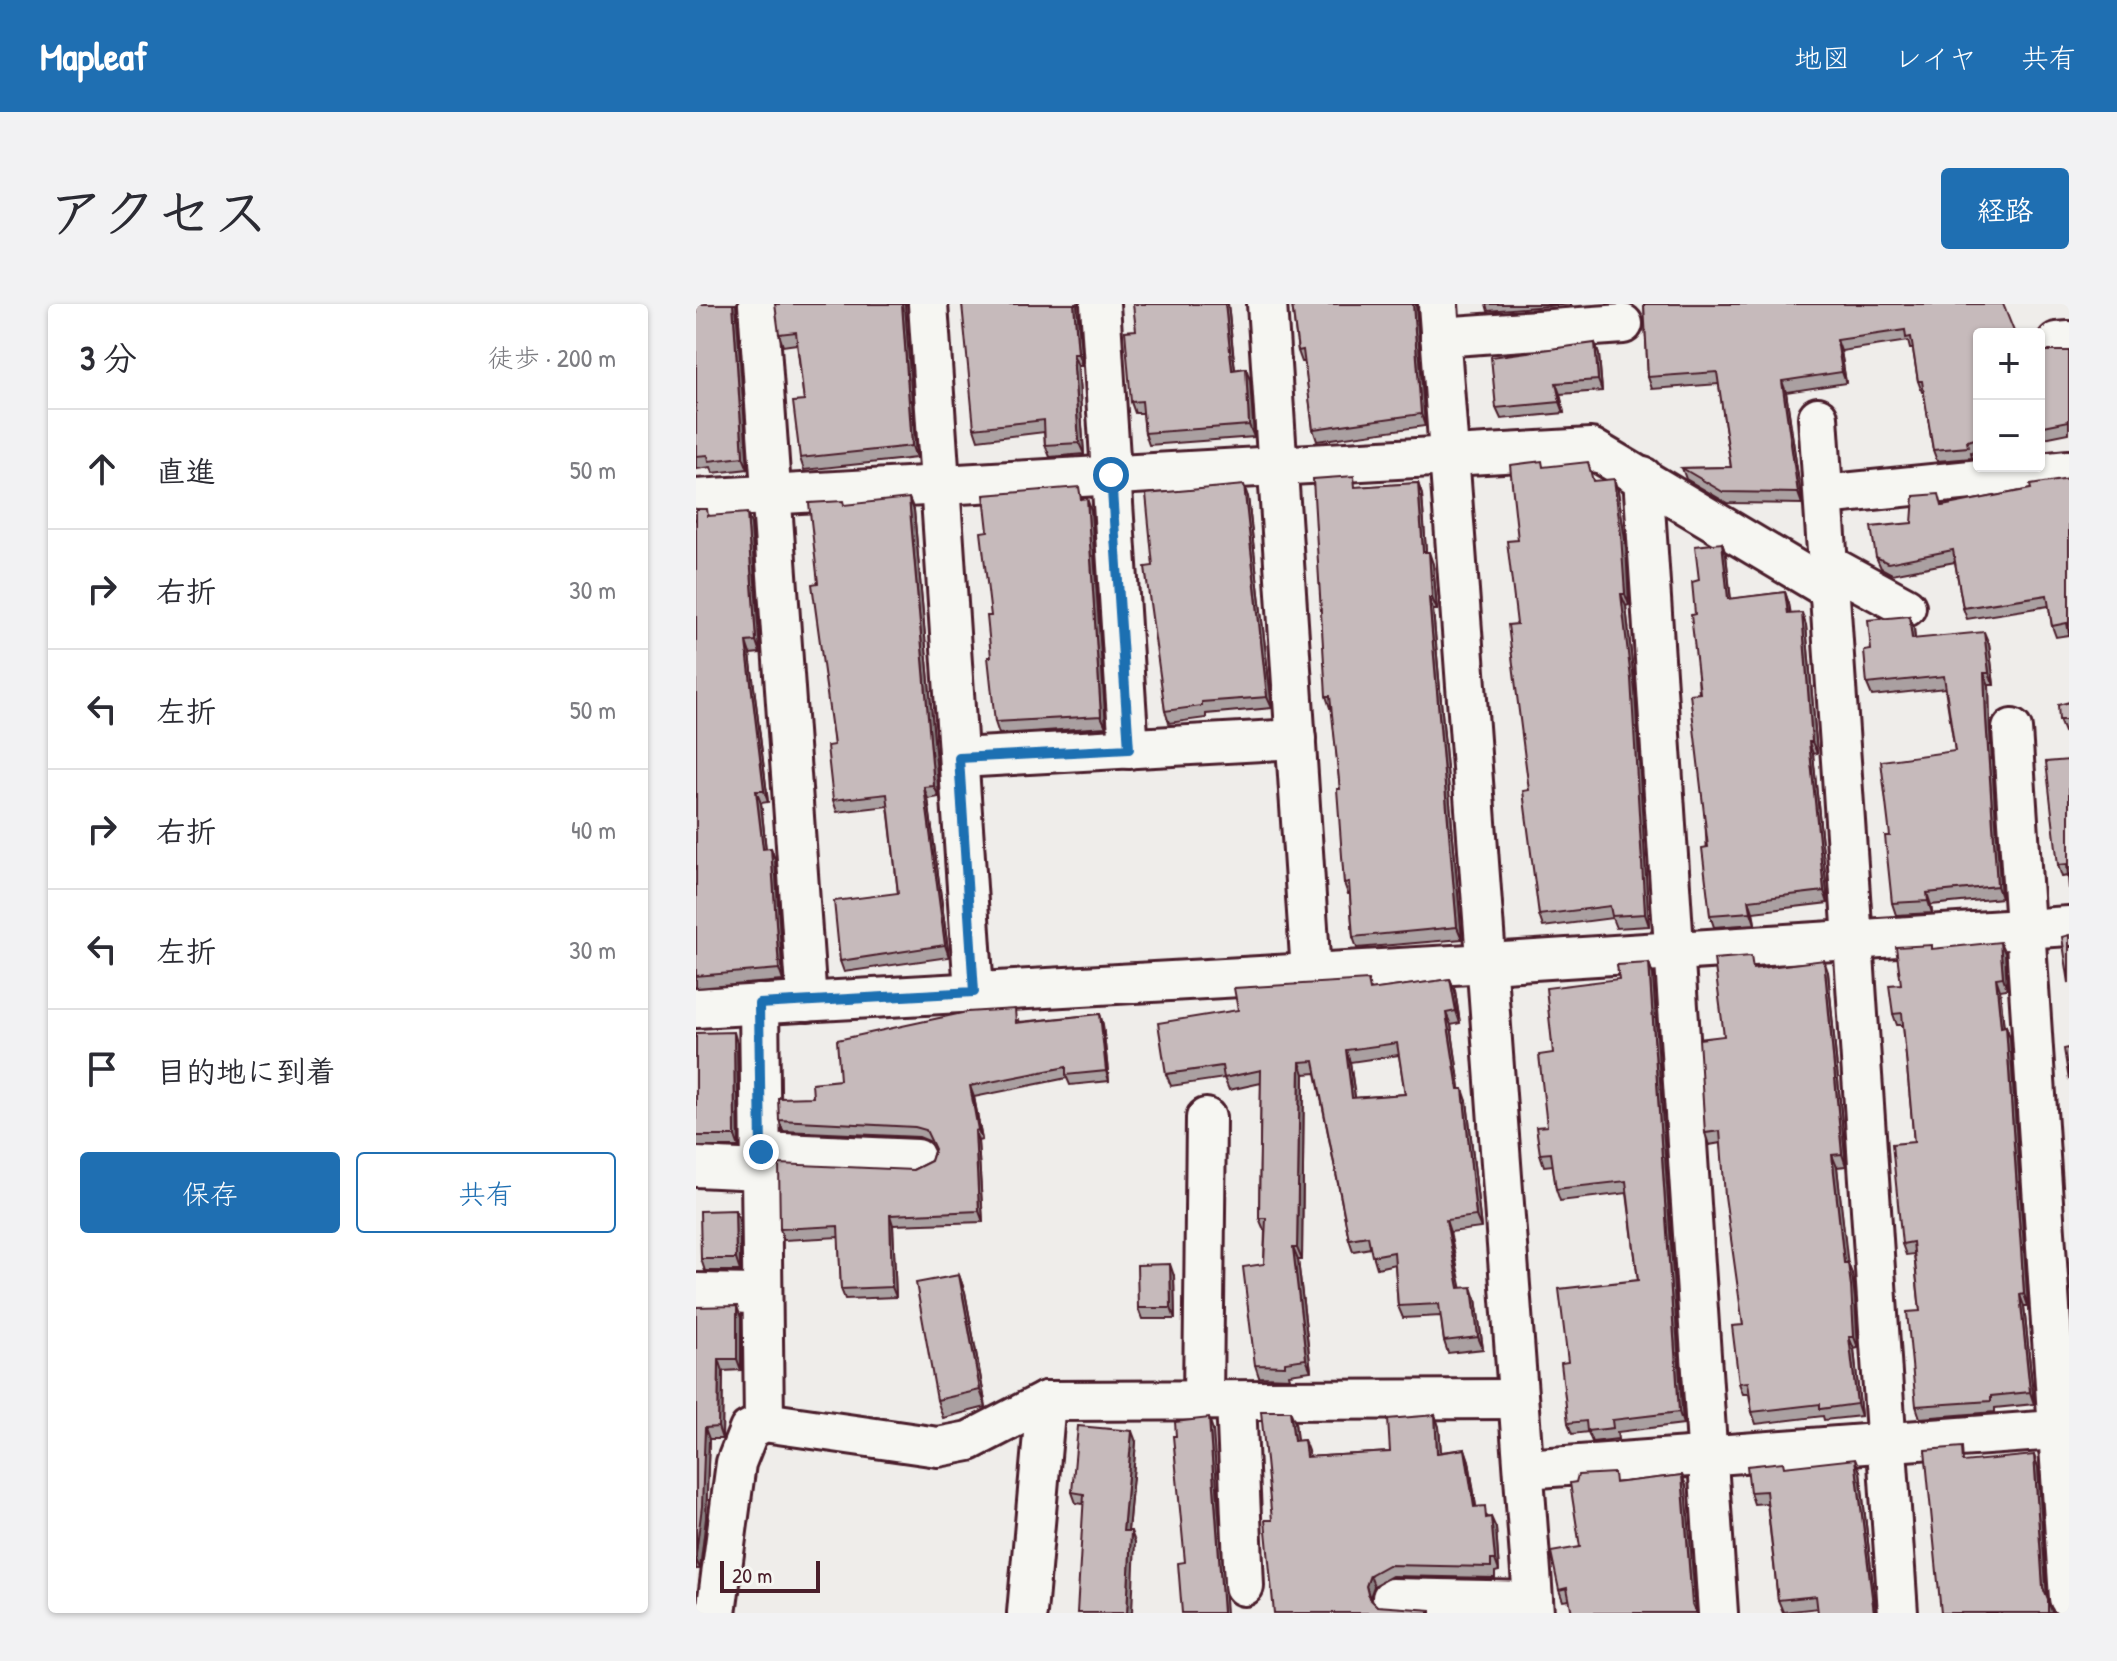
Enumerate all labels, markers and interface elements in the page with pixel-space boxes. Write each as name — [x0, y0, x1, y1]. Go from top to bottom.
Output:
text: Mapleaf — [40, 30, 148, 82]
text: 地図 — [1794, 39, 1850, 77]
text: レイヤ — [1894, 39, 1977, 77]
text: 共有 — [2021, 39, 2077, 77]
button: 経路 — [1941, 168, 2069, 249]
text: アクセス — [48, 174, 269, 249]
map controls — [1973, 328, 2045, 472]
button: + — [1973, 328, 2045, 400]
text: 3 分 — [80, 335, 137, 381]
text: 徒歩 · 200 m — [488, 340, 616, 375]
button: − — [1973, 400, 2045, 472]
icon: ahead — [80, 447, 124, 491]
text: 直進 — [156, 451, 216, 491]
text: 50 m — [570, 452, 616, 487]
route start — [1093, 457, 1129, 493]
icon: right — [80, 567, 124, 611]
text: 右折 — [156, 571, 216, 611]
text: 30 m — [569, 572, 616, 607]
icon: left — [80, 687, 124, 731]
text: 左折 — [156, 691, 216, 731]
text: 50 m — [570, 692, 616, 727]
icon: right — [80, 807, 124, 851]
text: 右折 — [156, 811, 216, 851]
text: 40 m — [571, 812, 616, 847]
icon: left — [80, 927, 124, 971]
text: 左折 — [156, 931, 216, 971]
text: 30 m — [569, 932, 616, 967]
icon: arrive — [80, 1047, 124, 1091]
text: 目的地に到着 — [156, 1051, 336, 1091]
route end — [743, 1134, 779, 1170]
button: 保存 — [80, 1152, 340, 1233]
button: 共有 — [356, 1152, 616, 1233]
scale bar — [720, 1557, 820, 1593]
text: 20 m — [732, 1560, 772, 1590]

